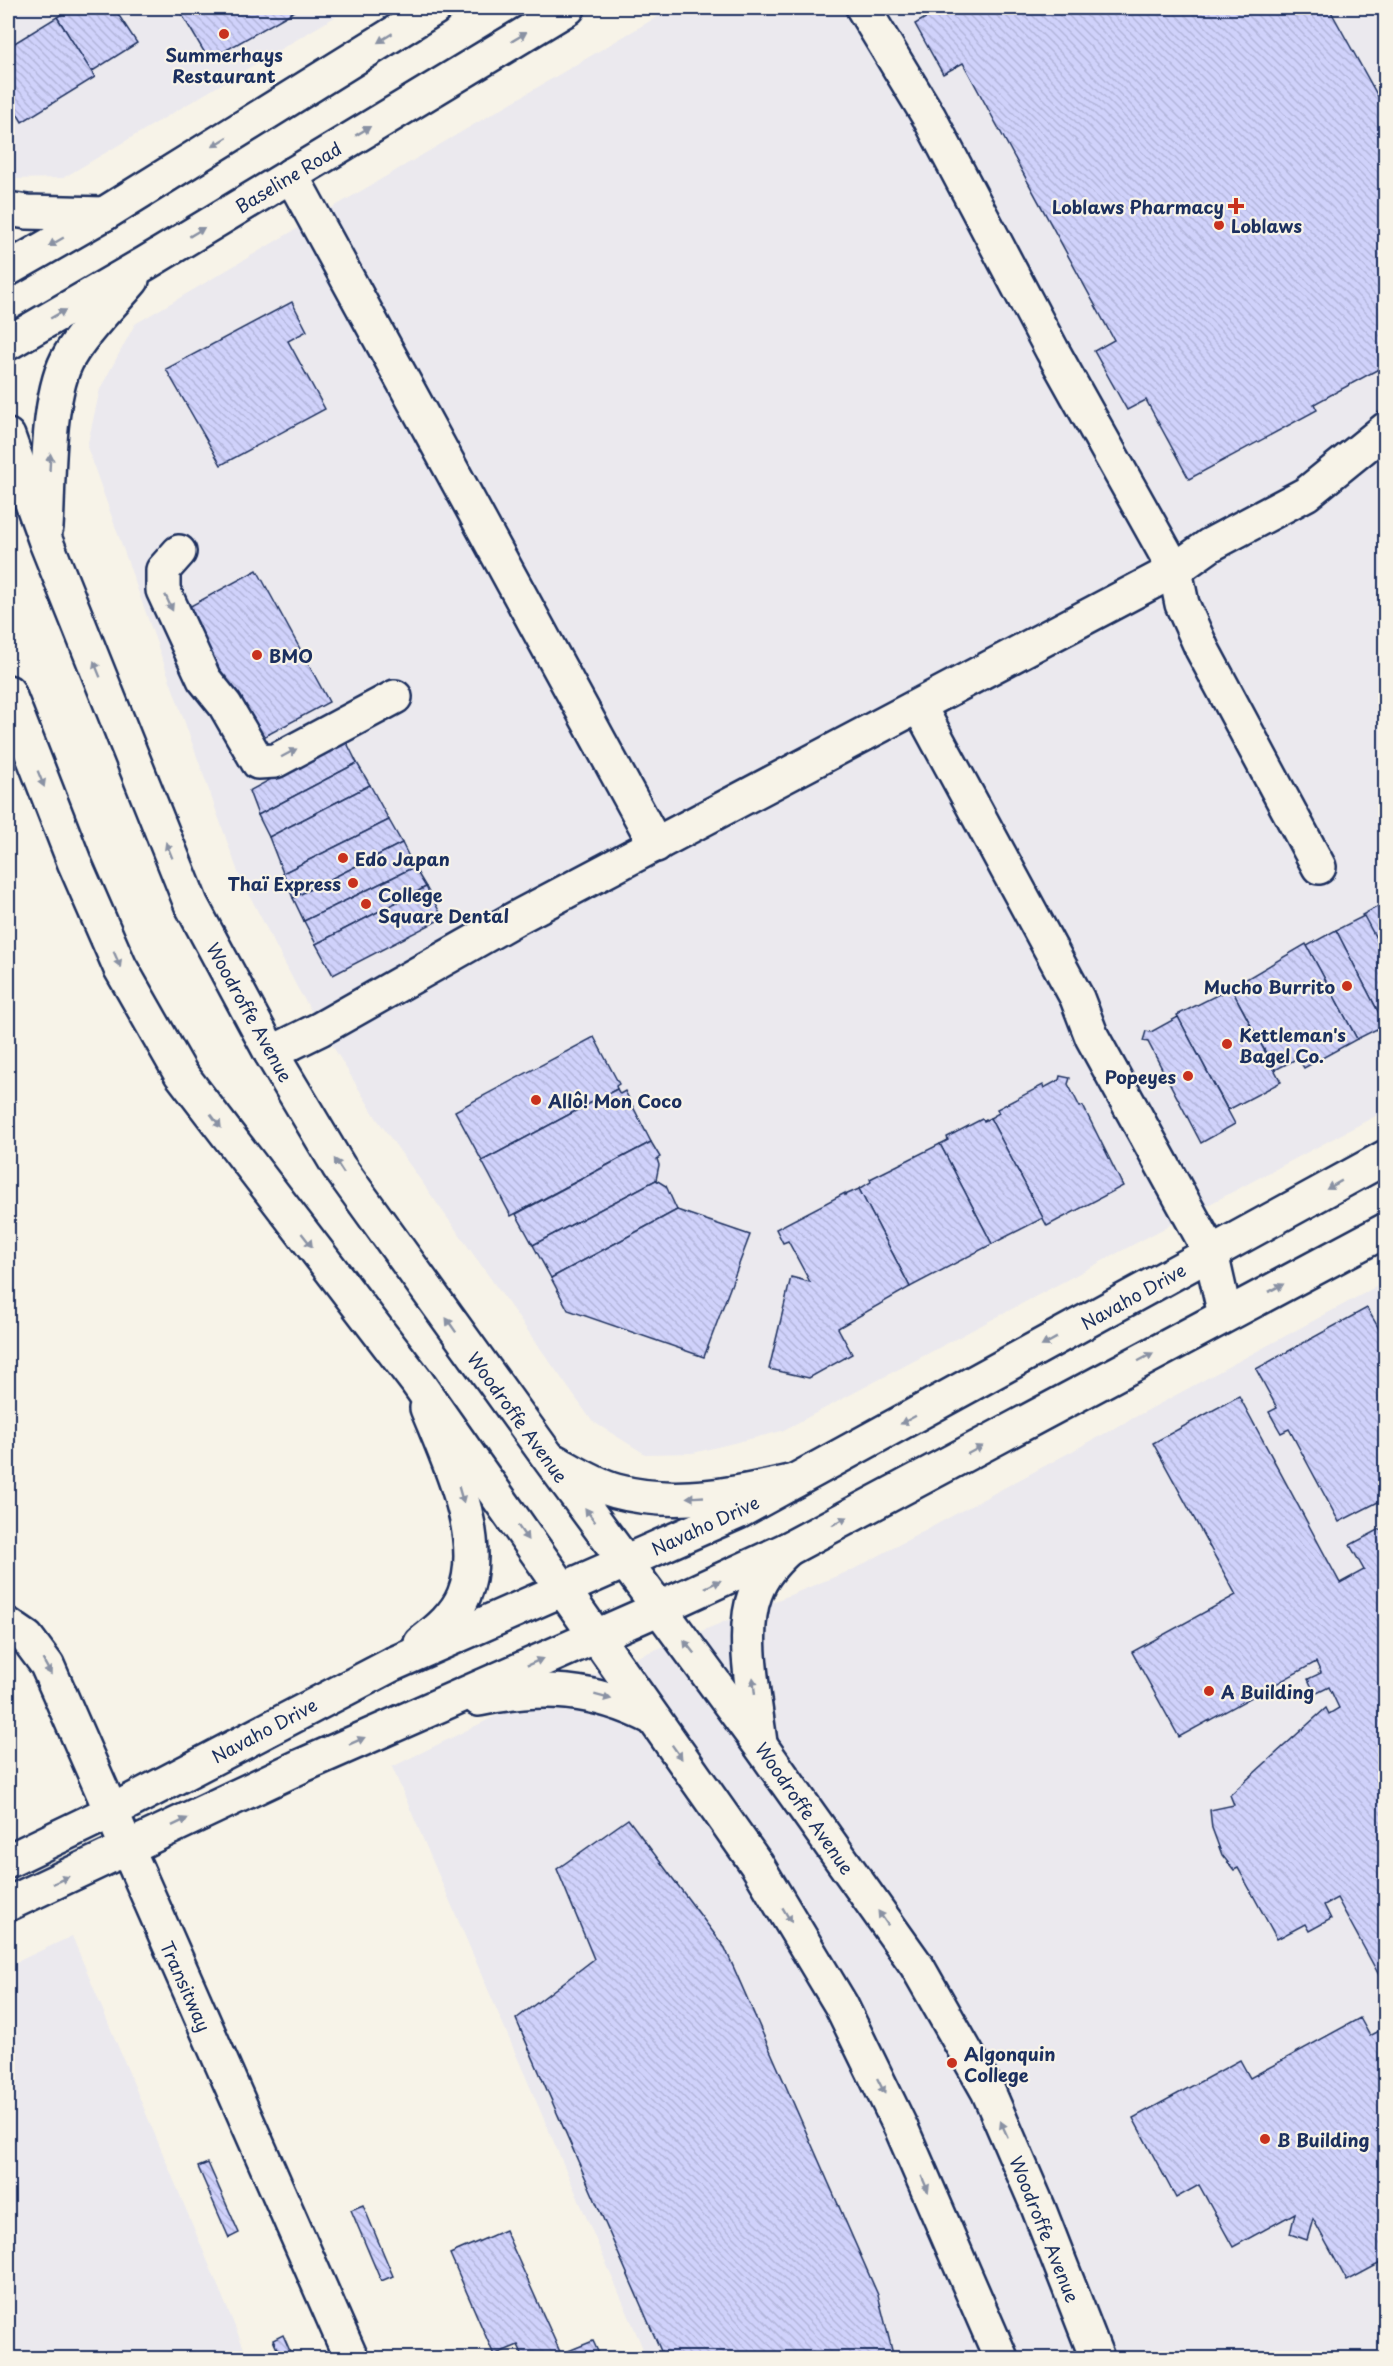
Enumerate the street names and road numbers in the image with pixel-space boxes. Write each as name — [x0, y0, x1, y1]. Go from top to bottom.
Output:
street label: Baseline Road — [230, 135, 346, 219]
street label: Woodroffe Avenue — [200, 937, 300, 1087]
street label: Navaho Drive — [1076, 1256, 1190, 1336]
street label: Woodroffe Avenue — [461, 1346, 575, 1488]
street label: Navaho Drive — [647, 1488, 763, 1562]
street label: Navaho Drive — [206, 1691, 322, 1769]
street label: Woodroffe Avenue — [749, 1736, 861, 1880]
street label: Transitway — [154, 1936, 218, 2036]
street label: Woodroffe Avenue — [1003, 2152, 1087, 2307]

